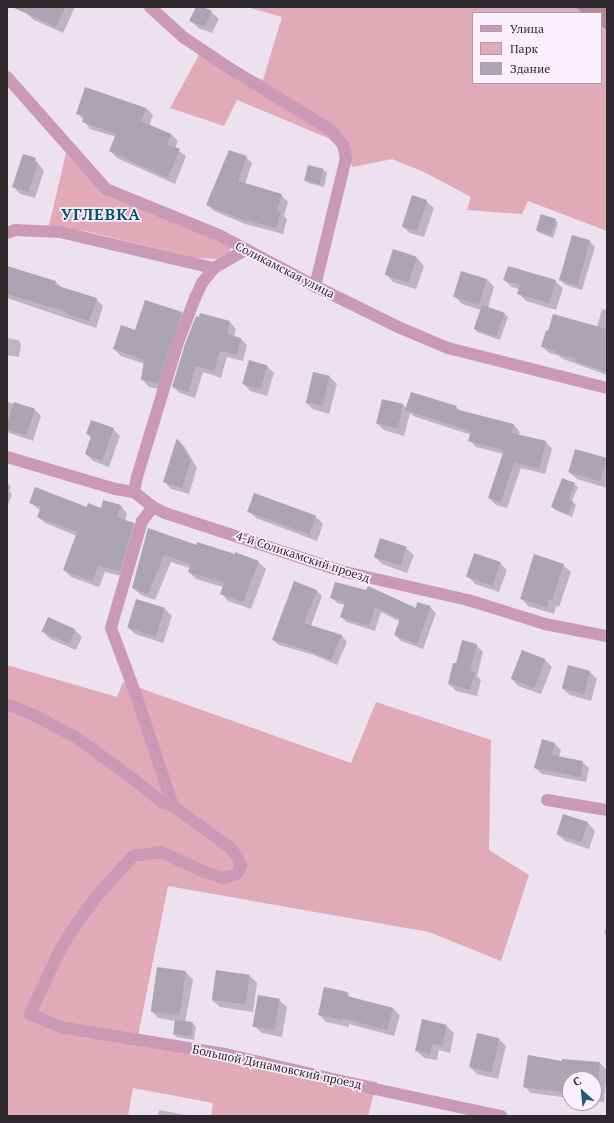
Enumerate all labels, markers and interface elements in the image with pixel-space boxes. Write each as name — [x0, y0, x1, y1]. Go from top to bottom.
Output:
legend — [472, 12, 602, 84]
text: Улица — [510, 21, 544, 36]
text: Парк — [510, 41, 538, 56]
text: Здание — [510, 61, 550, 76]
district label: УГЛЕВКА — [61, 204, 141, 224]
street label: Соликамская улица — [233, 239, 337, 301]
street label: 4-й Соликамский проезд — [234, 529, 372, 585]
street label: Большой Динамовский проезд — [191, 1042, 363, 1092]
north arrow — [562, 1071, 602, 1111]
text: С — [571, 1073, 583, 1089]

